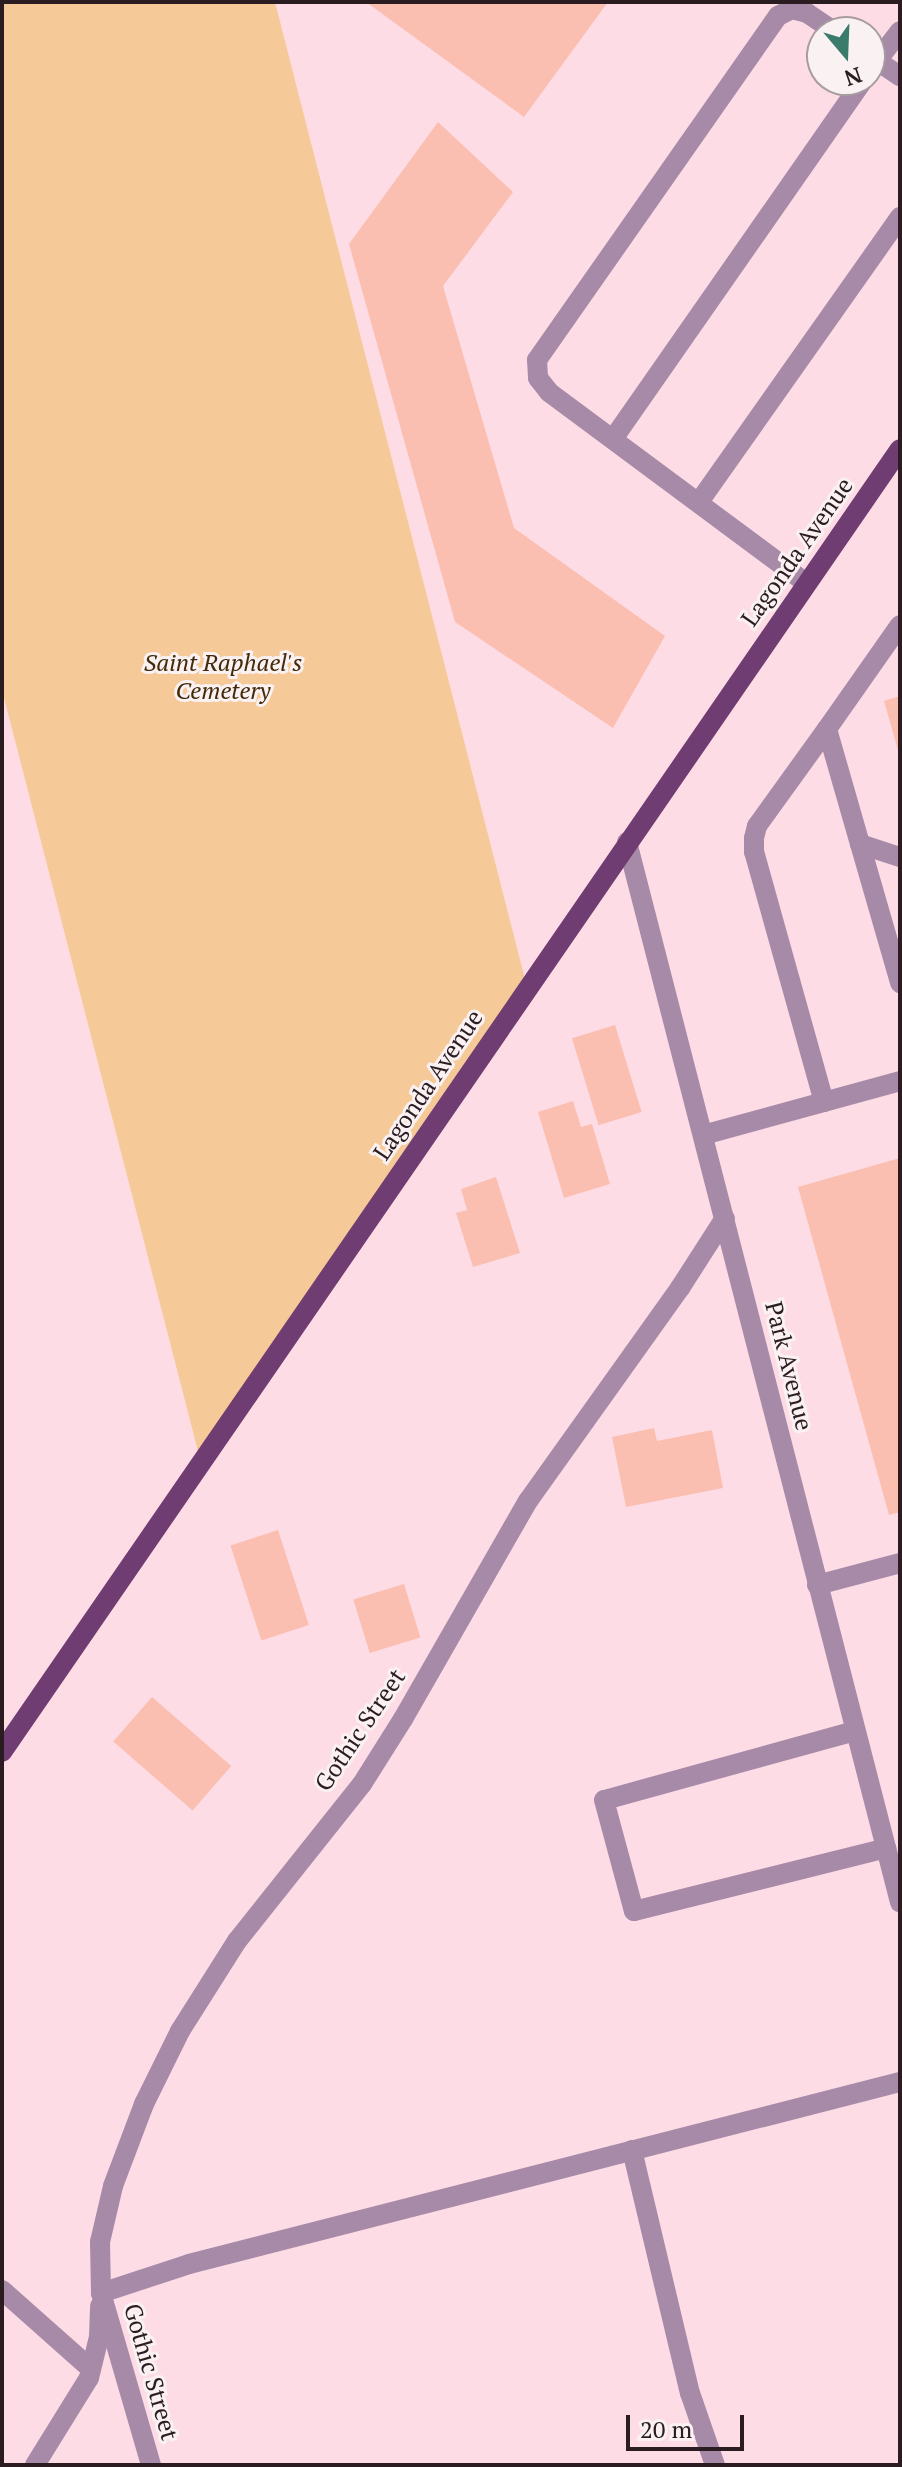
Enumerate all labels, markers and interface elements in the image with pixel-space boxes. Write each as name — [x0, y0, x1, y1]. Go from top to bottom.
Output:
north arrow — [806, 16, 886, 96]
text: N — [841, 61, 866, 94]
street label: Lagonda Avenue — [735, 472, 859, 632]
park label: Saint Raphael's Cemetery — [144, 649, 302, 705]
street label: Lagonda Avenue — [367, 1004, 489, 1166]
street label: Park Avenue — [759, 1298, 819, 1434]
street label: Gothic Street — [309, 1664, 411, 1796]
street label: Gothic Street — [118, 2300, 184, 2444]
scale bar — [630, 2399, 748, 2449]
text: 20 m — [640, 2413, 692, 2445]

